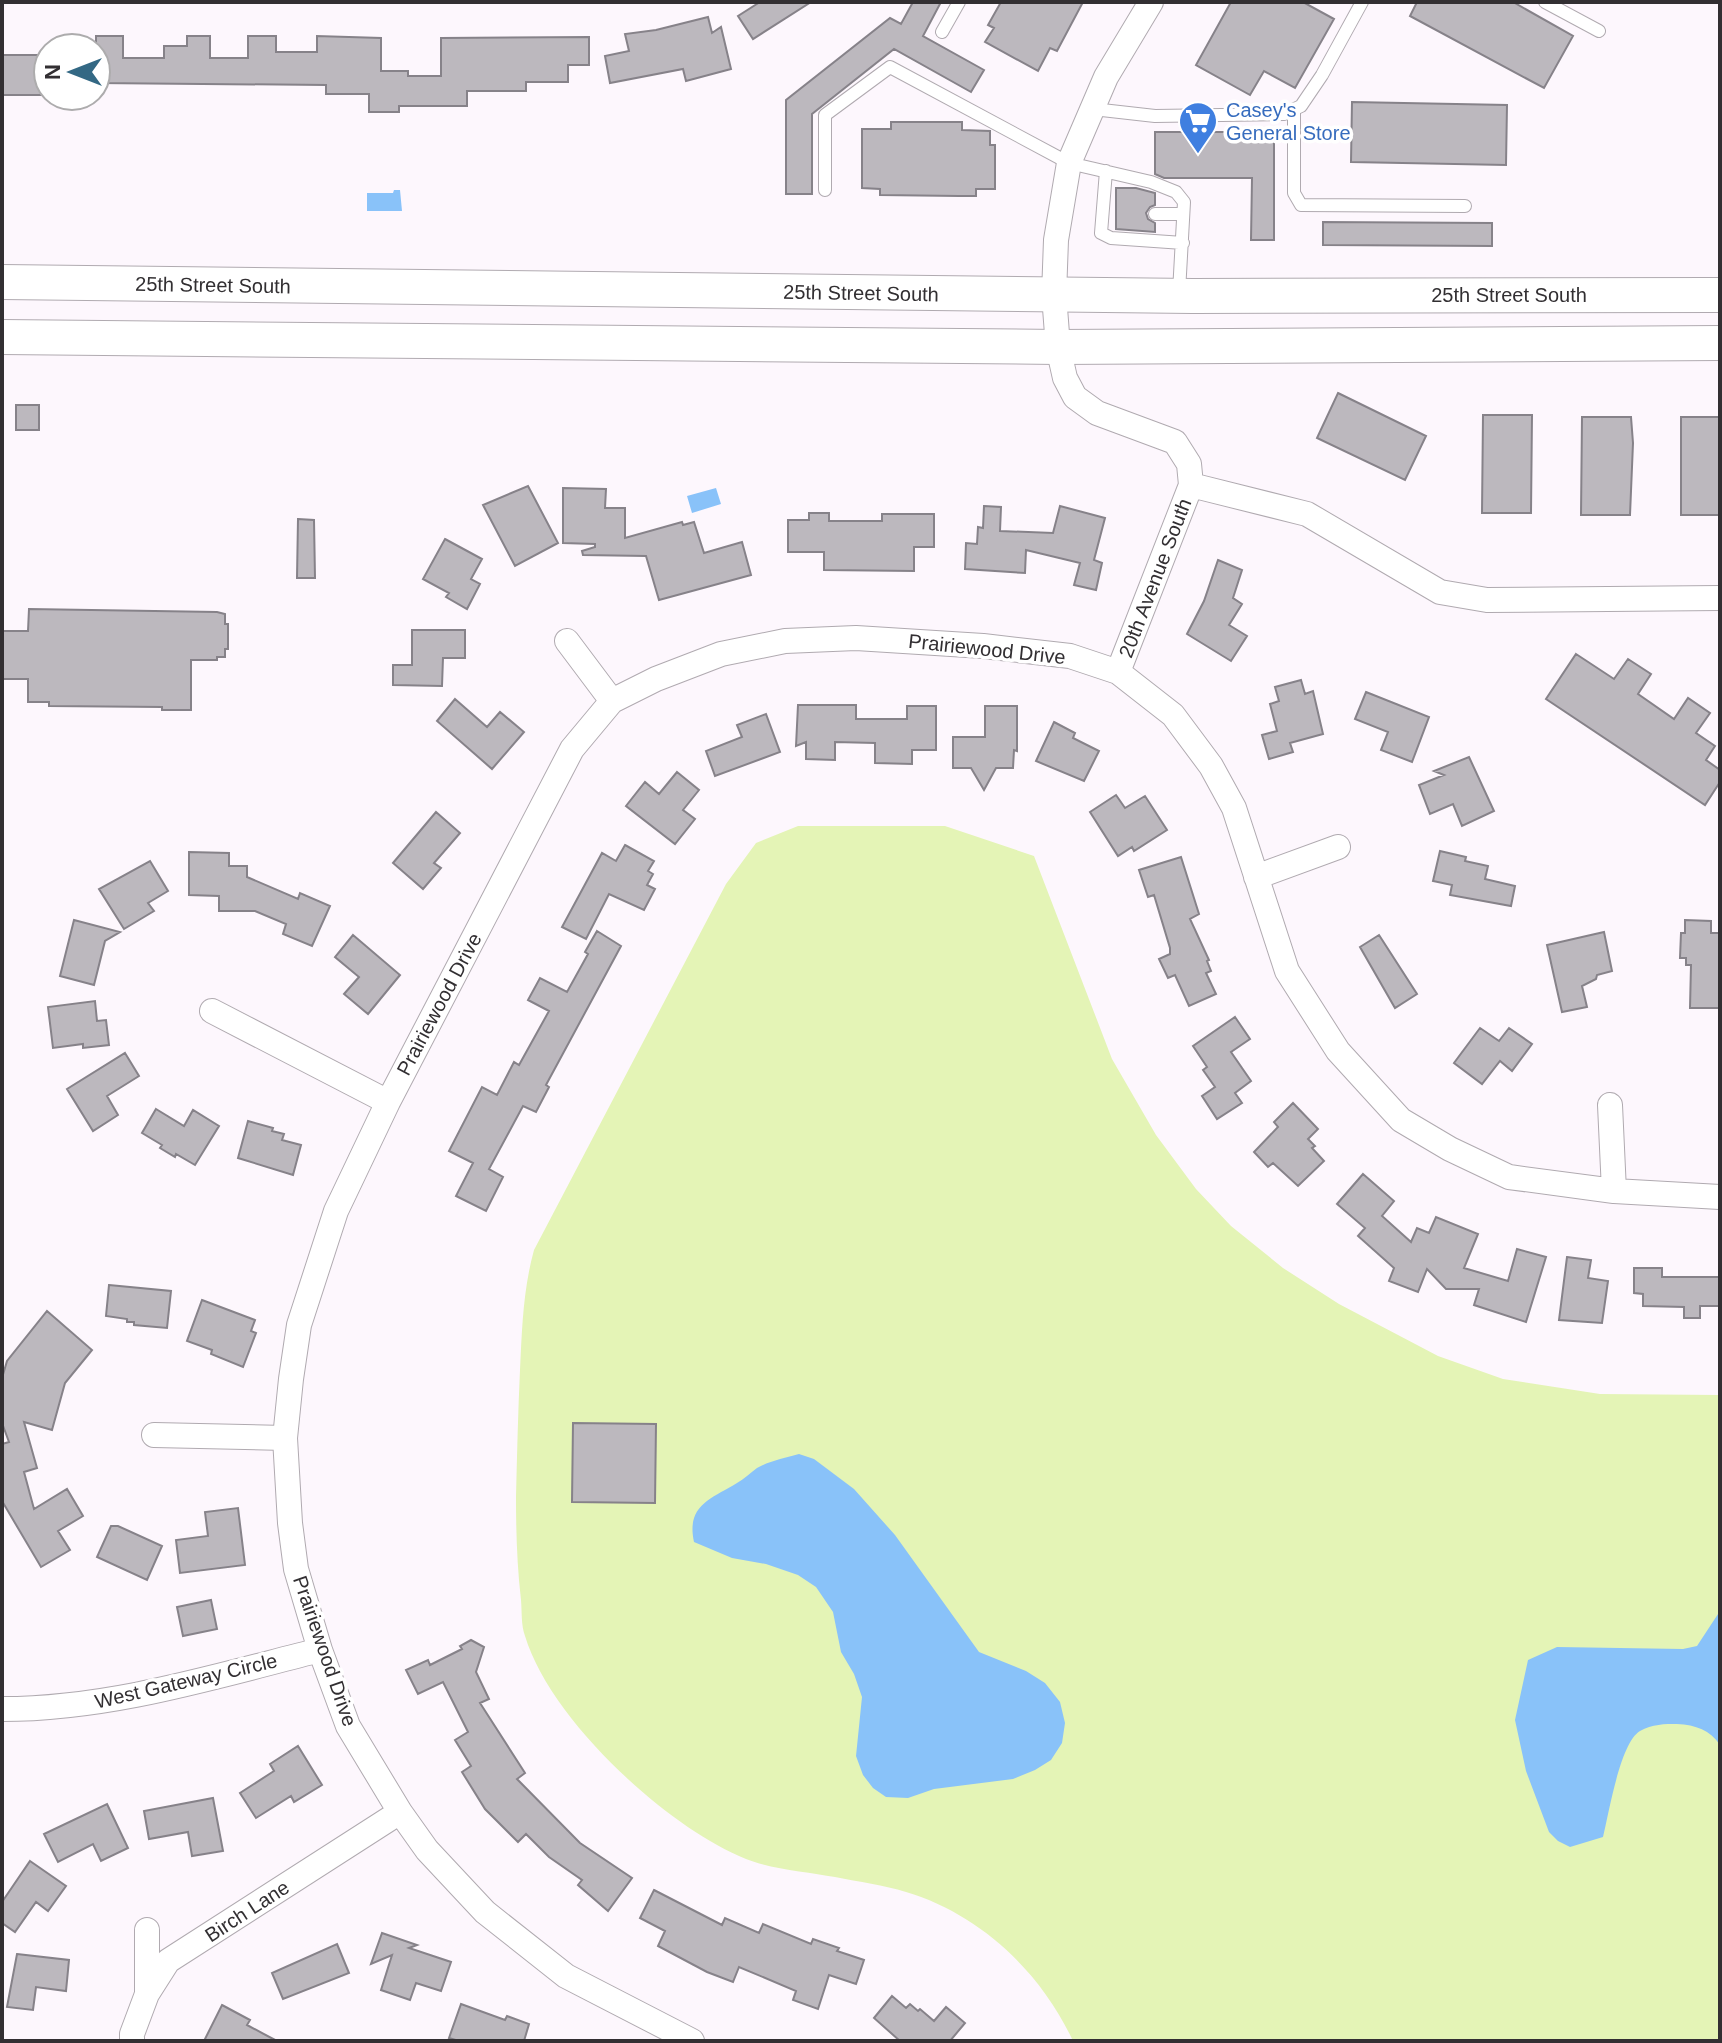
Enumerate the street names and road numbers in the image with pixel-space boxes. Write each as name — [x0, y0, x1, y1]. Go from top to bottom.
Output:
street label: 25th Street South — [135, 273, 291, 297]
street label: 25th Street South — [783, 281, 939, 305]
street label: 25th Street South — [1431, 284, 1587, 306]
street label: 20th Avenue South — [1115, 495, 1195, 661]
street label: Prairiewood Drive — [907, 630, 1067, 668]
street label: Prairiewood Drive — [392, 929, 486, 1079]
street label: Prairiewood Drive — [289, 1573, 361, 1729]
street label: West Gateway Circle — [93, 1649, 279, 1713]
street label: Birch Lane — [201, 1876, 293, 1946]

